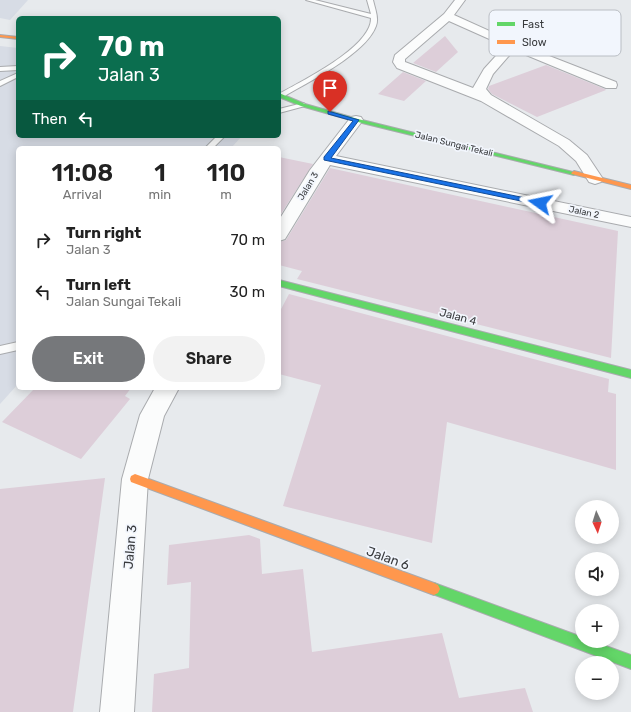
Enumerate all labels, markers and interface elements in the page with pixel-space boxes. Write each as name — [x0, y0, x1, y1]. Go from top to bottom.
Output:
legend — [489, 10, 621, 56]
text: Fast — [522, 18, 545, 31]
text: 70 m — [98, 30, 165, 63]
icon: right — [32, 32, 84, 84]
text: Slow — [522, 36, 547, 49]
text: Jalan 3 — [98, 64, 160, 86]
pin — [313, 71, 347, 112]
icon: arrive — [319, 77, 341, 99]
icon: left — [75, 108, 97, 130]
text: Then — [32, 110, 67, 128]
street label: Jalan Sungai Tekali — [414, 130, 494, 158]
text: 11:08 — [51, 159, 113, 187]
text: 1 — [154, 159, 166, 187]
text: 110 — [207, 159, 246, 187]
street label: Jalan 3 — [296, 170, 320, 202]
position arrow — [519, 182, 561, 224]
text: Arrival — [63, 187, 102, 202]
text: min — [149, 187, 171, 202]
text: m — [220, 187, 232, 202]
street label: Jalan 2 — [568, 204, 600, 220]
text: Turn right — [66, 224, 141, 242]
icon: right — [32, 229, 54, 251]
text: 70 m — [231, 231, 265, 249]
text: Jalan 3 — [66, 242, 111, 257]
text: Turn left — [66, 276, 131, 294]
icon: left — [32, 281, 54, 303]
text: 30 m — [229, 283, 265, 301]
text: Jalan Sungai Tekali — [66, 294, 181, 309]
street label: Jalan 4 — [438, 306, 478, 328]
button: Exit — [32, 336, 145, 382]
button: Share — [153, 336, 265, 382]
north arrow — [575, 500, 619, 544]
map controls — [575, 500, 619, 700]
street label: Jalan 3 — [121, 524, 139, 570]
street label: Jalan 6 — [364, 543, 412, 573]
button: sound — [575, 552, 619, 596]
button: + — [575, 604, 619, 648]
button: − — [575, 656, 619, 700]

